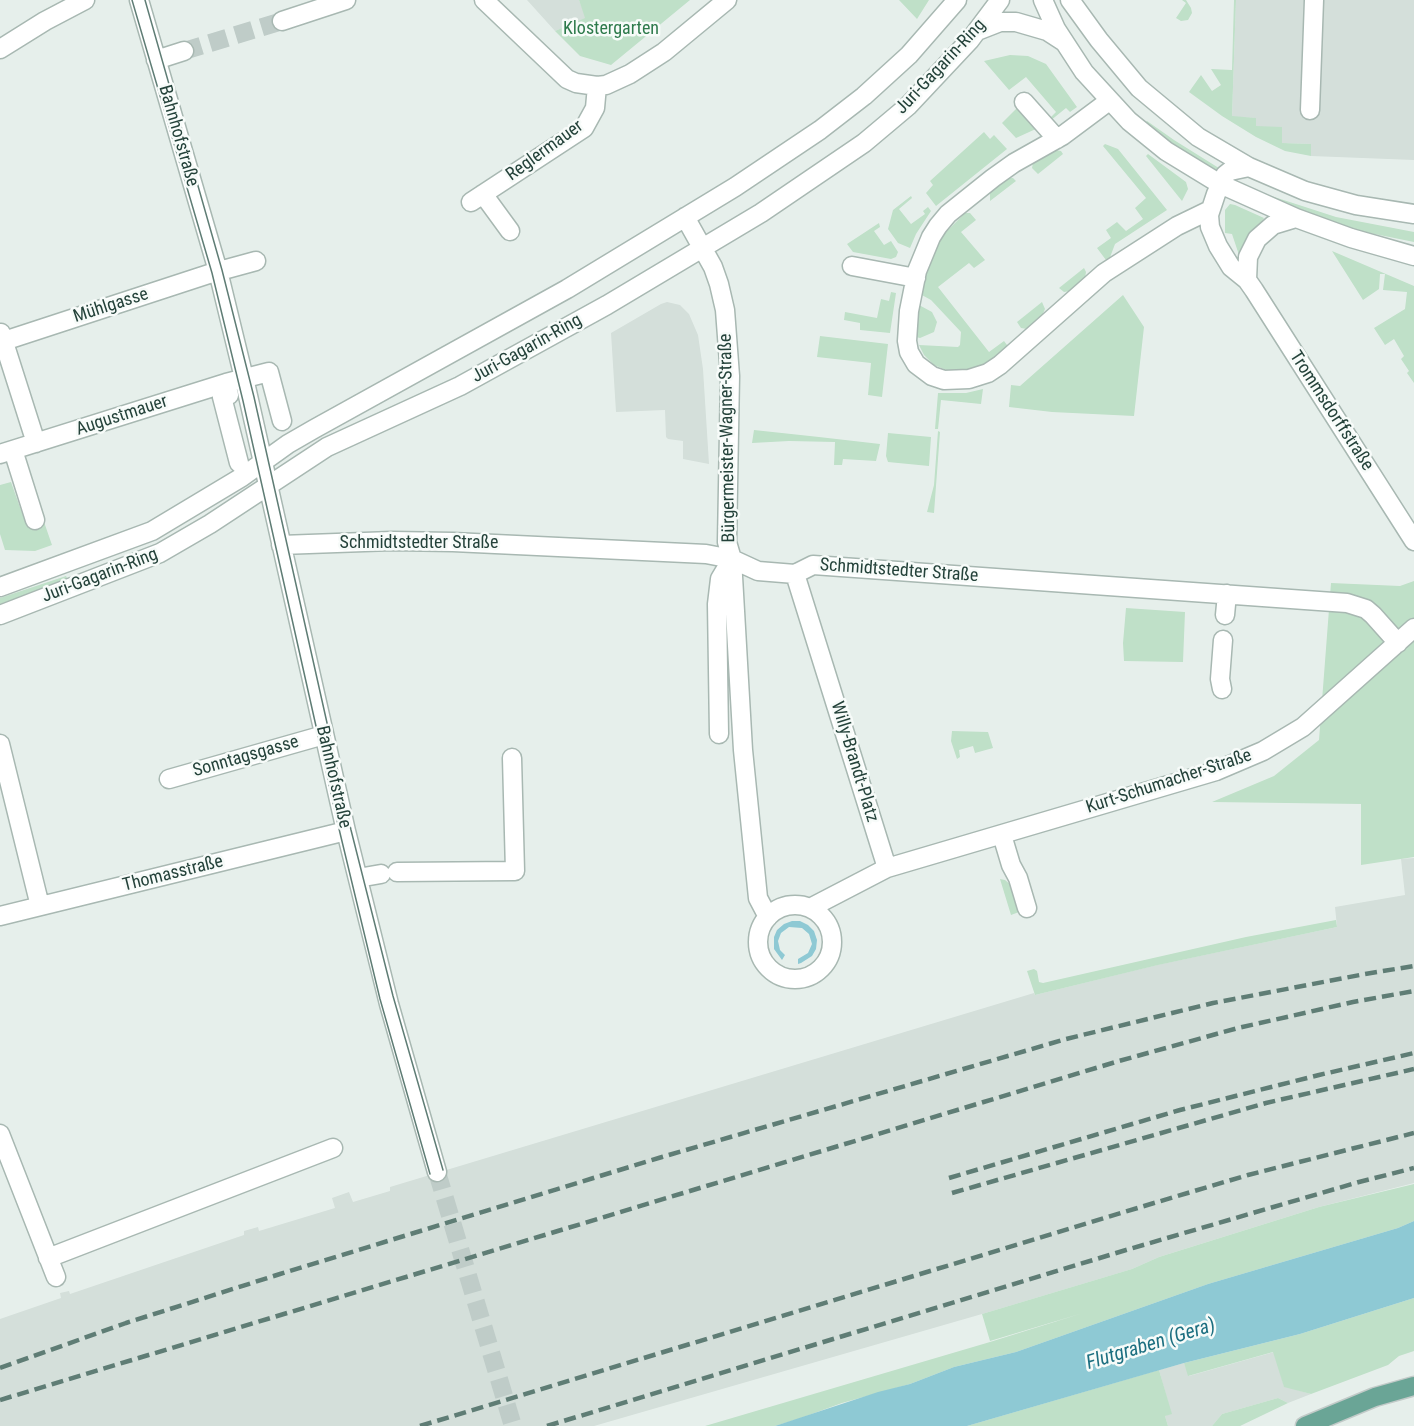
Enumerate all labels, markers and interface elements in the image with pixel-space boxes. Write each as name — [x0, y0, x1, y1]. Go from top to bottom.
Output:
street label: Juri-Gagarin-Ring — [891, 15, 991, 119]
park label: Klostergarten — [563, 18, 659, 40]
street label: Bahnhofstraße — [153, 83, 203, 189]
street label: Reglermauer — [502, 116, 588, 186]
street label: Mühlgasse — [71, 284, 151, 328]
street label: Juri-Gagarin-Ring — [468, 310, 586, 388]
street label: Bürgermeister-Wagner-Straße — [715, 333, 741, 543]
street label: Trommsdorffstraße — [1284, 347, 1378, 475]
street label: Augustmauer — [74, 391, 170, 441]
street label: Schmidtstedter Straße — [340, 532, 498, 554]
street label: Juri-Gagarin-Ring — [39, 544, 161, 608]
street label: Schmidtstedter Straße — [819, 555, 979, 587]
street label: Willy-Brandt-Platz — [825, 699, 883, 825]
street label: Bahnhofstraße — [311, 724, 355, 830]
street label: Sonntagsgasse — [191, 732, 301, 782]
street label: Kurt-Schumacher-Straße — [1083, 745, 1255, 819]
street label: Thomasstraße — [121, 851, 225, 897]
water label: Flutgraben (Gera) — [1084, 1314, 1218, 1376]

